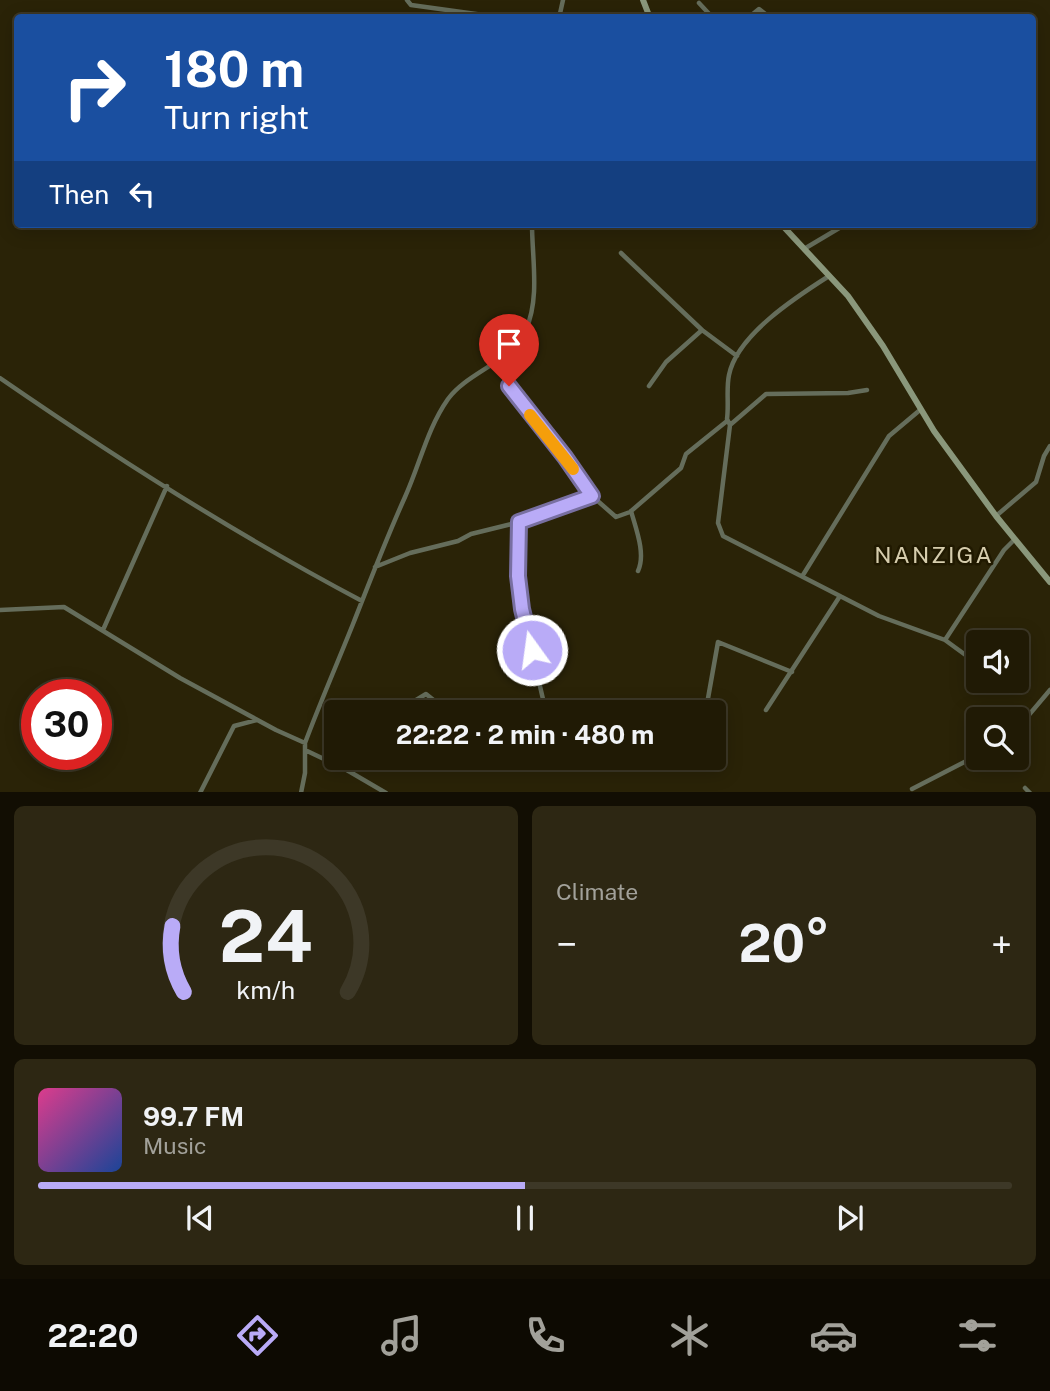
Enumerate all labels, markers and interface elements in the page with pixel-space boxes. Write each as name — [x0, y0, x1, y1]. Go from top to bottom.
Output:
text: 180 m — [164, 40, 304, 98]
icon: right — [49, 42, 140, 133]
text: Turn right — [164, 99, 309, 136]
icon: left — [123, 175, 161, 213]
text: Then — [49, 179, 109, 210]
pin — [479, 314, 539, 386]
icon: arrive — [490, 325, 528, 363]
district label: NANZIGA — [874, 541, 994, 568]
position arrow — [495, 613, 569, 687]
map controls — [966, 630, 1029, 770]
button: sound — [966, 630, 1029, 693]
speed limit sign: 30 — [21, 679, 112, 770]
button: search — [966, 707, 1029, 770]
text: 22:22 · 2 min · 480 m — [396, 719, 654, 750]
text: Climate — [556, 878, 638, 905]
text: 24 — [219, 893, 313, 978]
text: 20° — [738, 913, 830, 974]
text: − — [556, 922, 577, 967]
text: + — [991, 922, 1012, 967]
text: km/h — [237, 974, 295, 1004]
text: 99.7 FM — [143, 1101, 244, 1132]
text: Music — [143, 1132, 207, 1159]
icon: previous — [181, 1199, 219, 1237]
icon: pause — [506, 1199, 544, 1237]
icon: next — [831, 1199, 869, 1237]
icon: directions — [233, 1311, 282, 1360]
icon: music — [377, 1311, 426, 1360]
icon: phone — [521, 1311, 570, 1360]
icon: climate — [665, 1311, 714, 1360]
icon: car — [809, 1311, 858, 1360]
icon: filters — [953, 1311, 1002, 1360]
text: 22:20 — [48, 1317, 138, 1354]

